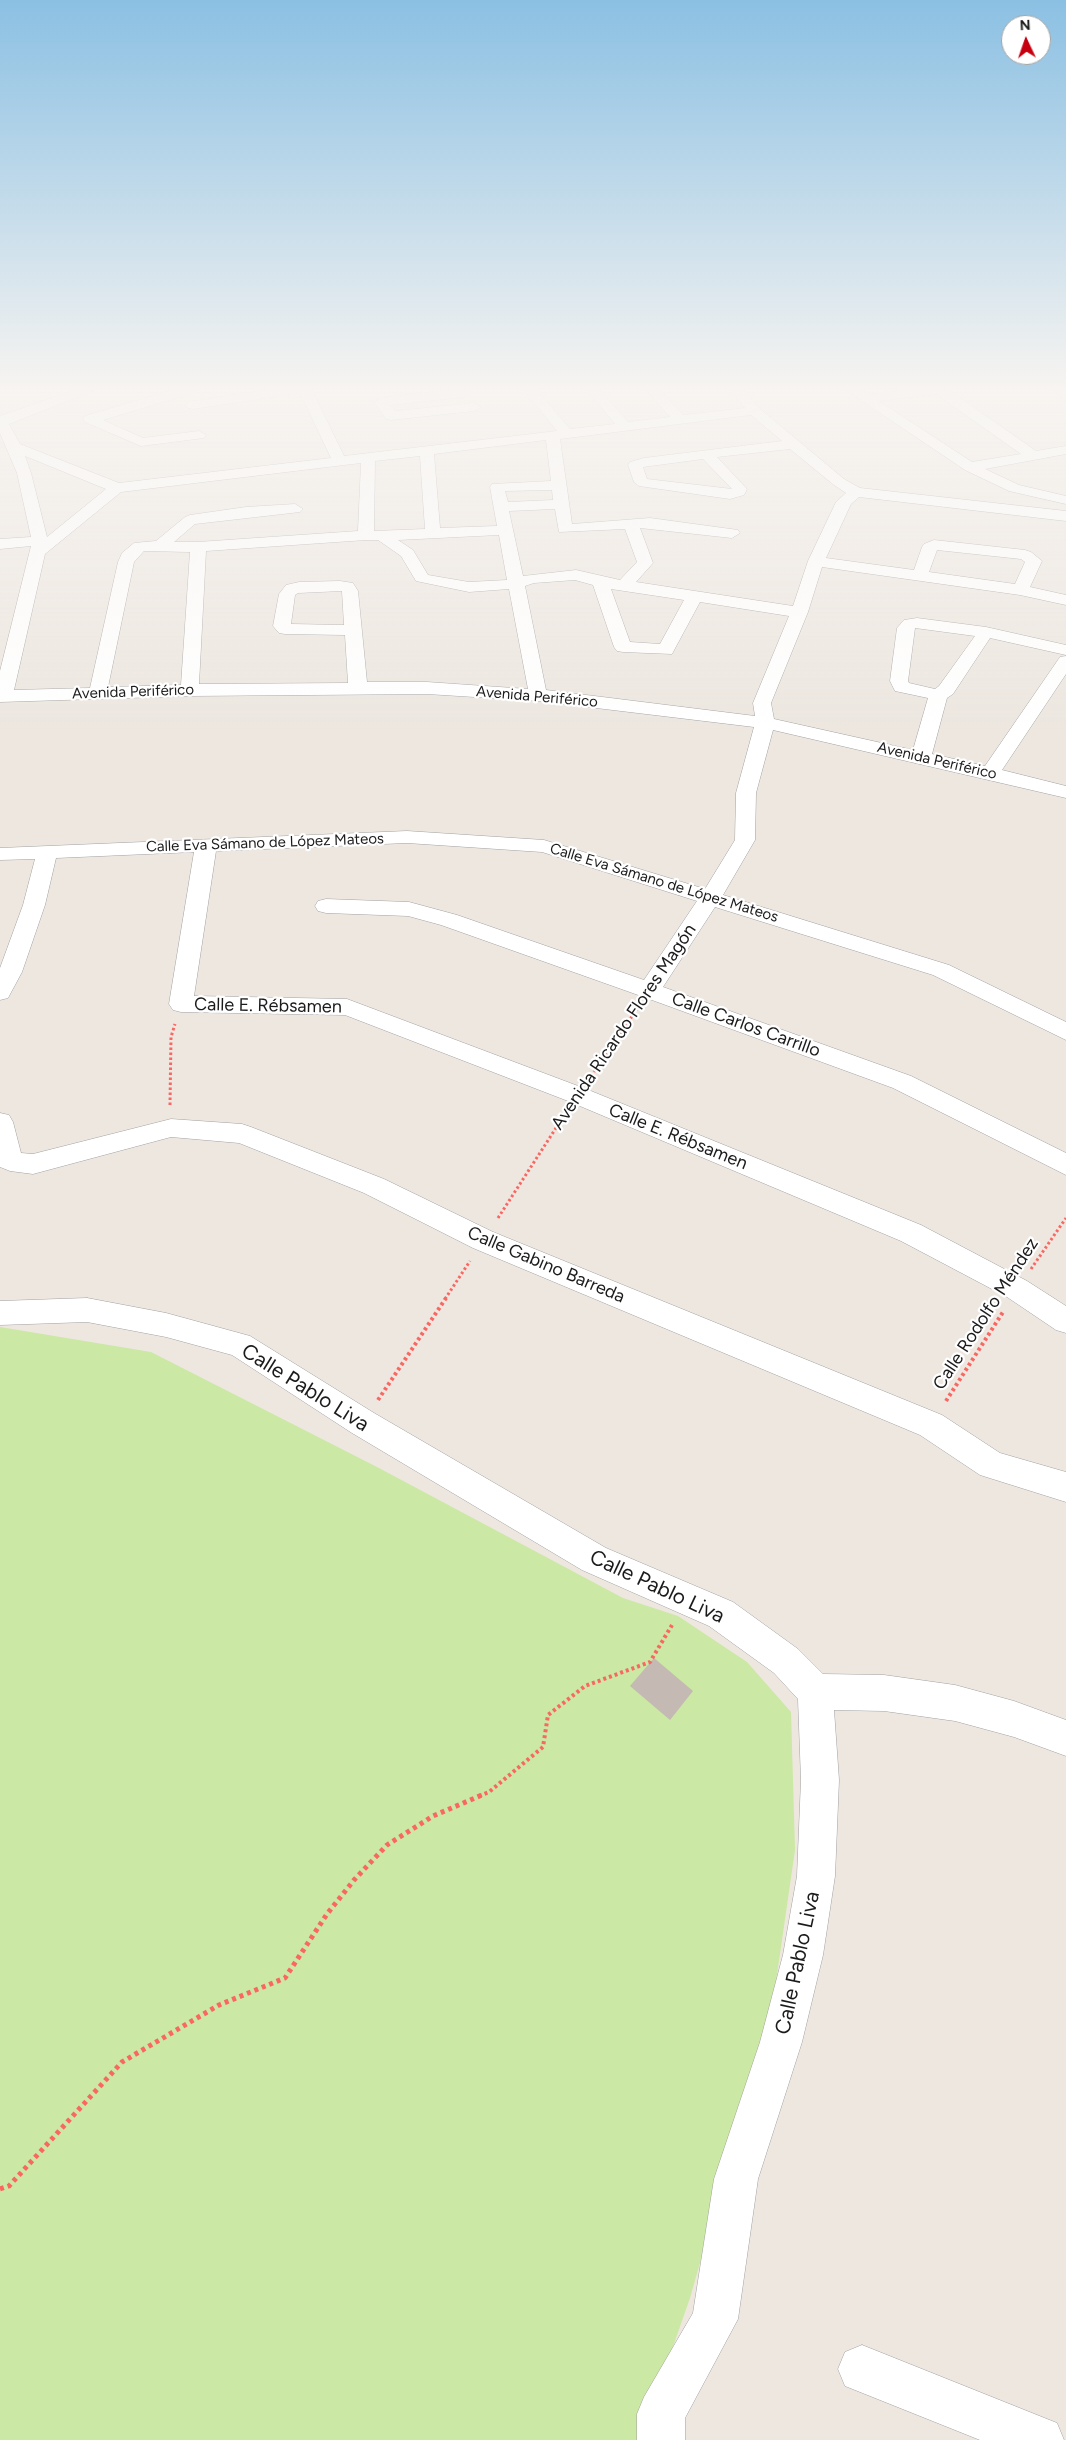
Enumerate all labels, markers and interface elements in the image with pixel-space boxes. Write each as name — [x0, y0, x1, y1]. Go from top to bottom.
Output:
north arrow — [1001, 15, 1051, 65]
text: N — [1019, 17, 1031, 34]
street label: Avenida Periférico — [72, 681, 194, 703]
street label: Avenida Periférico — [475, 683, 599, 711]
street label: Avenida Periférico — [875, 738, 999, 784]
street label: Calle Eva Sámano de López Mateos — [146, 830, 384, 856]
street label: Calle Eva Sámano de López Mateos — [548, 840, 780, 926]
street label: Avenida Ricardo Flores Magón — [547, 920, 701, 1134]
street label: Calle Carlos Carrillo — [669, 988, 823, 1062]
street label: Calle E. Rébsamen — [194, 994, 342, 1018]
street label: Calle E. Rébsamen — [606, 1099, 750, 1175]
street label: Calle Gabino Barreda — [464, 1222, 628, 1308]
street label: Calle Rodolfo Méndez — [929, 1234, 1043, 1394]
street label: Calle Pablo Liva — [236, 1339, 374, 1437]
street label: Calle Pablo Liva — [586, 1545, 728, 1629]
street label: Calle Pablo Liva — [771, 1889, 825, 2037]

